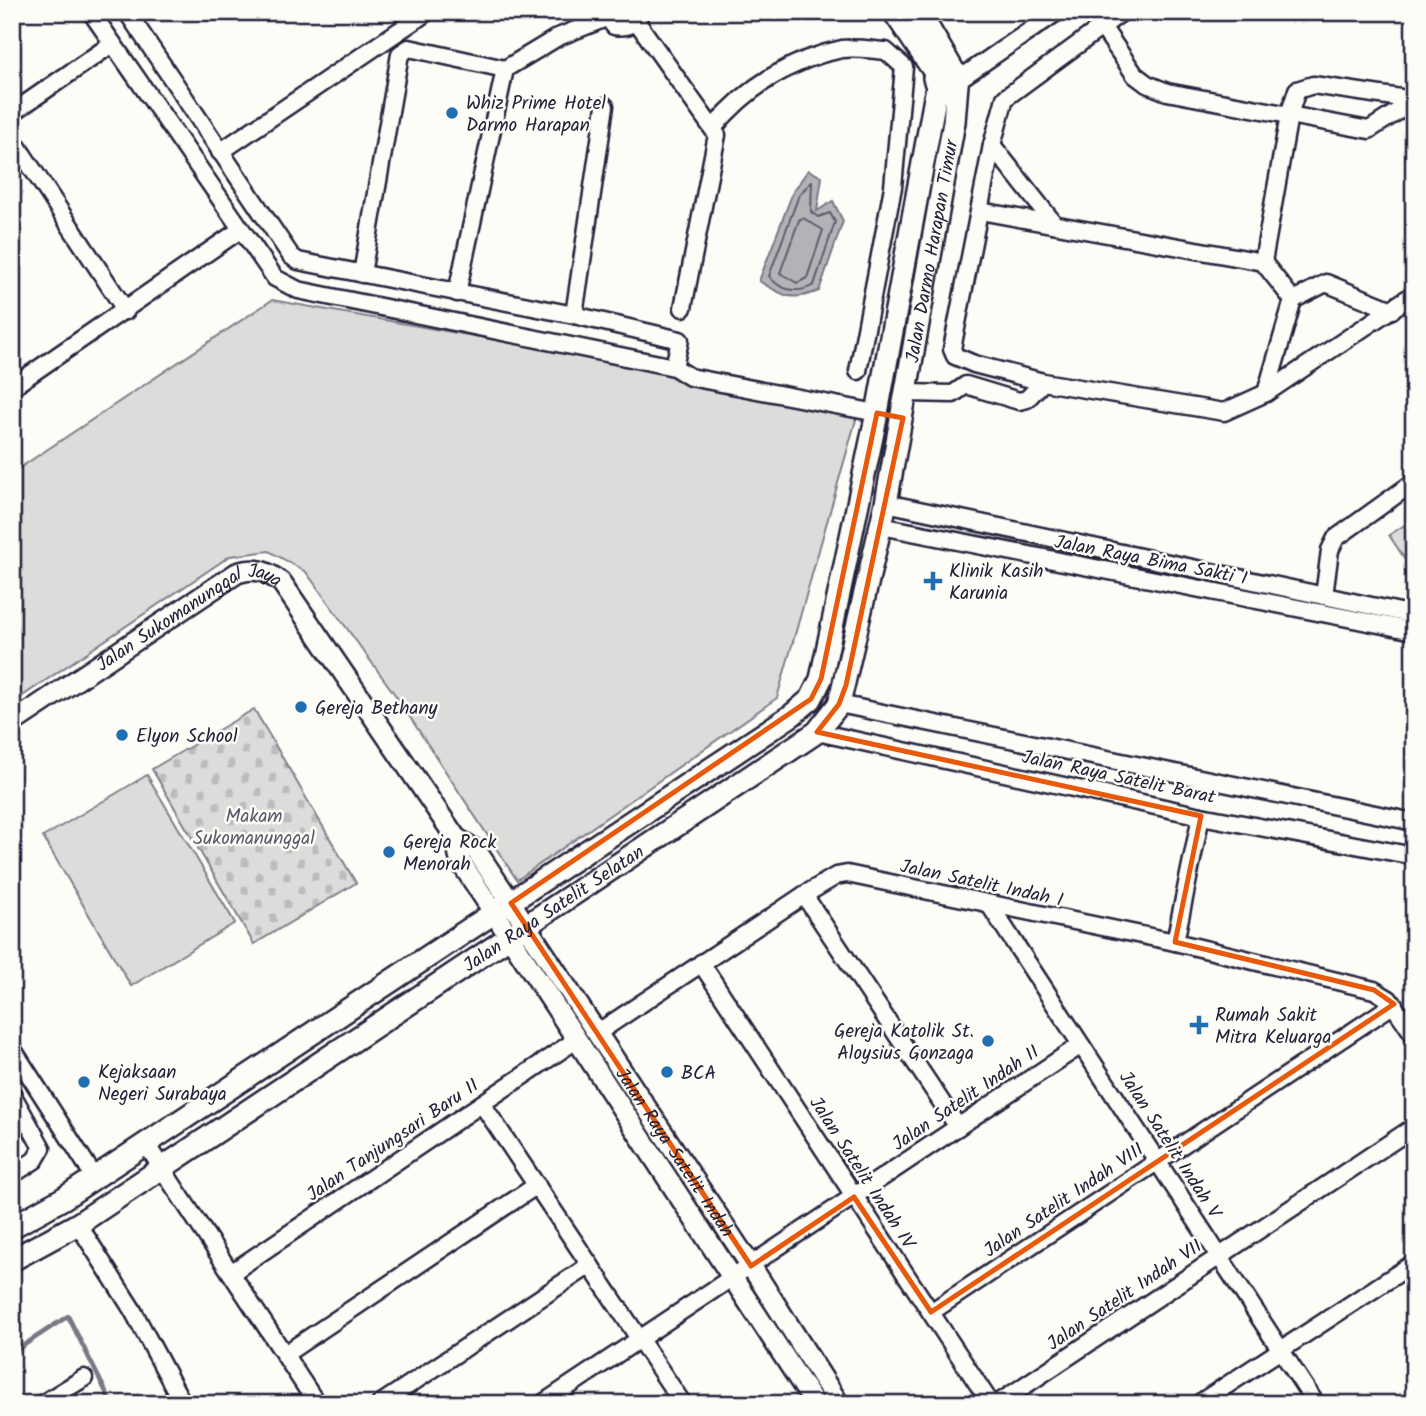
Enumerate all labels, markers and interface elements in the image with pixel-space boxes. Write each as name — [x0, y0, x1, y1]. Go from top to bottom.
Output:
place label: Whiz Prime Hotel Darmo Harapan — [466, 89, 606, 141]
marker: Whiz Prime Hotel Darmo Harapan — [444, 105, 460, 121]
street label: Jalan Darmo Harapan Timur — [898, 136, 968, 365]
street label: Jalan Raya Bima Sakti I — [1051, 528, 1250, 594]
street label: Jalan Sukomanunggal Jaya — [90, 557, 288, 680]
place label: Klinik Kasih Karunia — [949, 557, 1044, 609]
marker: Klinik Kasih Karunia — [923, 571, 943, 591]
place label: Gereja Bethany — [315, 694, 439, 724]
marker: Gereja Bethany — [293, 699, 309, 715]
place label: Elyon School — [136, 722, 238, 752]
marker: Elyon School — [114, 727, 130, 743]
street label: Jalan Raya Satelit Barat — [1019, 743, 1219, 813]
park label: Makam Sukomanunggal — [193, 802, 315, 854]
place label: Gereja Rock Menorah — [403, 828, 497, 880]
street label: Jalan Raya Satelit Selatan — [458, 838, 651, 981]
marker: Gereja Rock Menorah — [381, 844, 397, 860]
street label: Jalan Satelit Indah I — [897, 852, 1066, 916]
place label: Rumah Sakit Mitra Keluarga — [1215, 1001, 1331, 1053]
marker: Rumah Sakit Mitra Keluarga — [1189, 1015, 1209, 1035]
place label: Gereja Katolik St. Aloysius Gonzaga — [834, 1017, 974, 1069]
marker: Gereja Katolik St. Aloysius Gonzaga — [980, 1033, 996, 1049]
street label: Jalan Satelit Indah II — [886, 1038, 1046, 1159]
place label: Kejaksaan Negeri Surabaya — [98, 1058, 227, 1110]
place label: BCA — [681, 1059, 716, 1089]
street label: Jalan Raya Satelit Indah — [607, 1062, 741, 1244]
marker: BCA — [659, 1064, 675, 1080]
street label: Jalan Satelit Indah V — [1110, 1065, 1229, 1226]
street label: Jalan Tanjungsari Baru II — [301, 1071, 486, 1210]
marker: Kejaksaan Negeri Surabaya — [76, 1074, 92, 1090]
street label: Jalan Satelit Indah IV — [801, 1091, 923, 1257]
street label: Jalan Satelit Indah VIII — [978, 1136, 1151, 1266]
street label: Jalan Satelit Indah VII — [1041, 1232, 1209, 1359]

